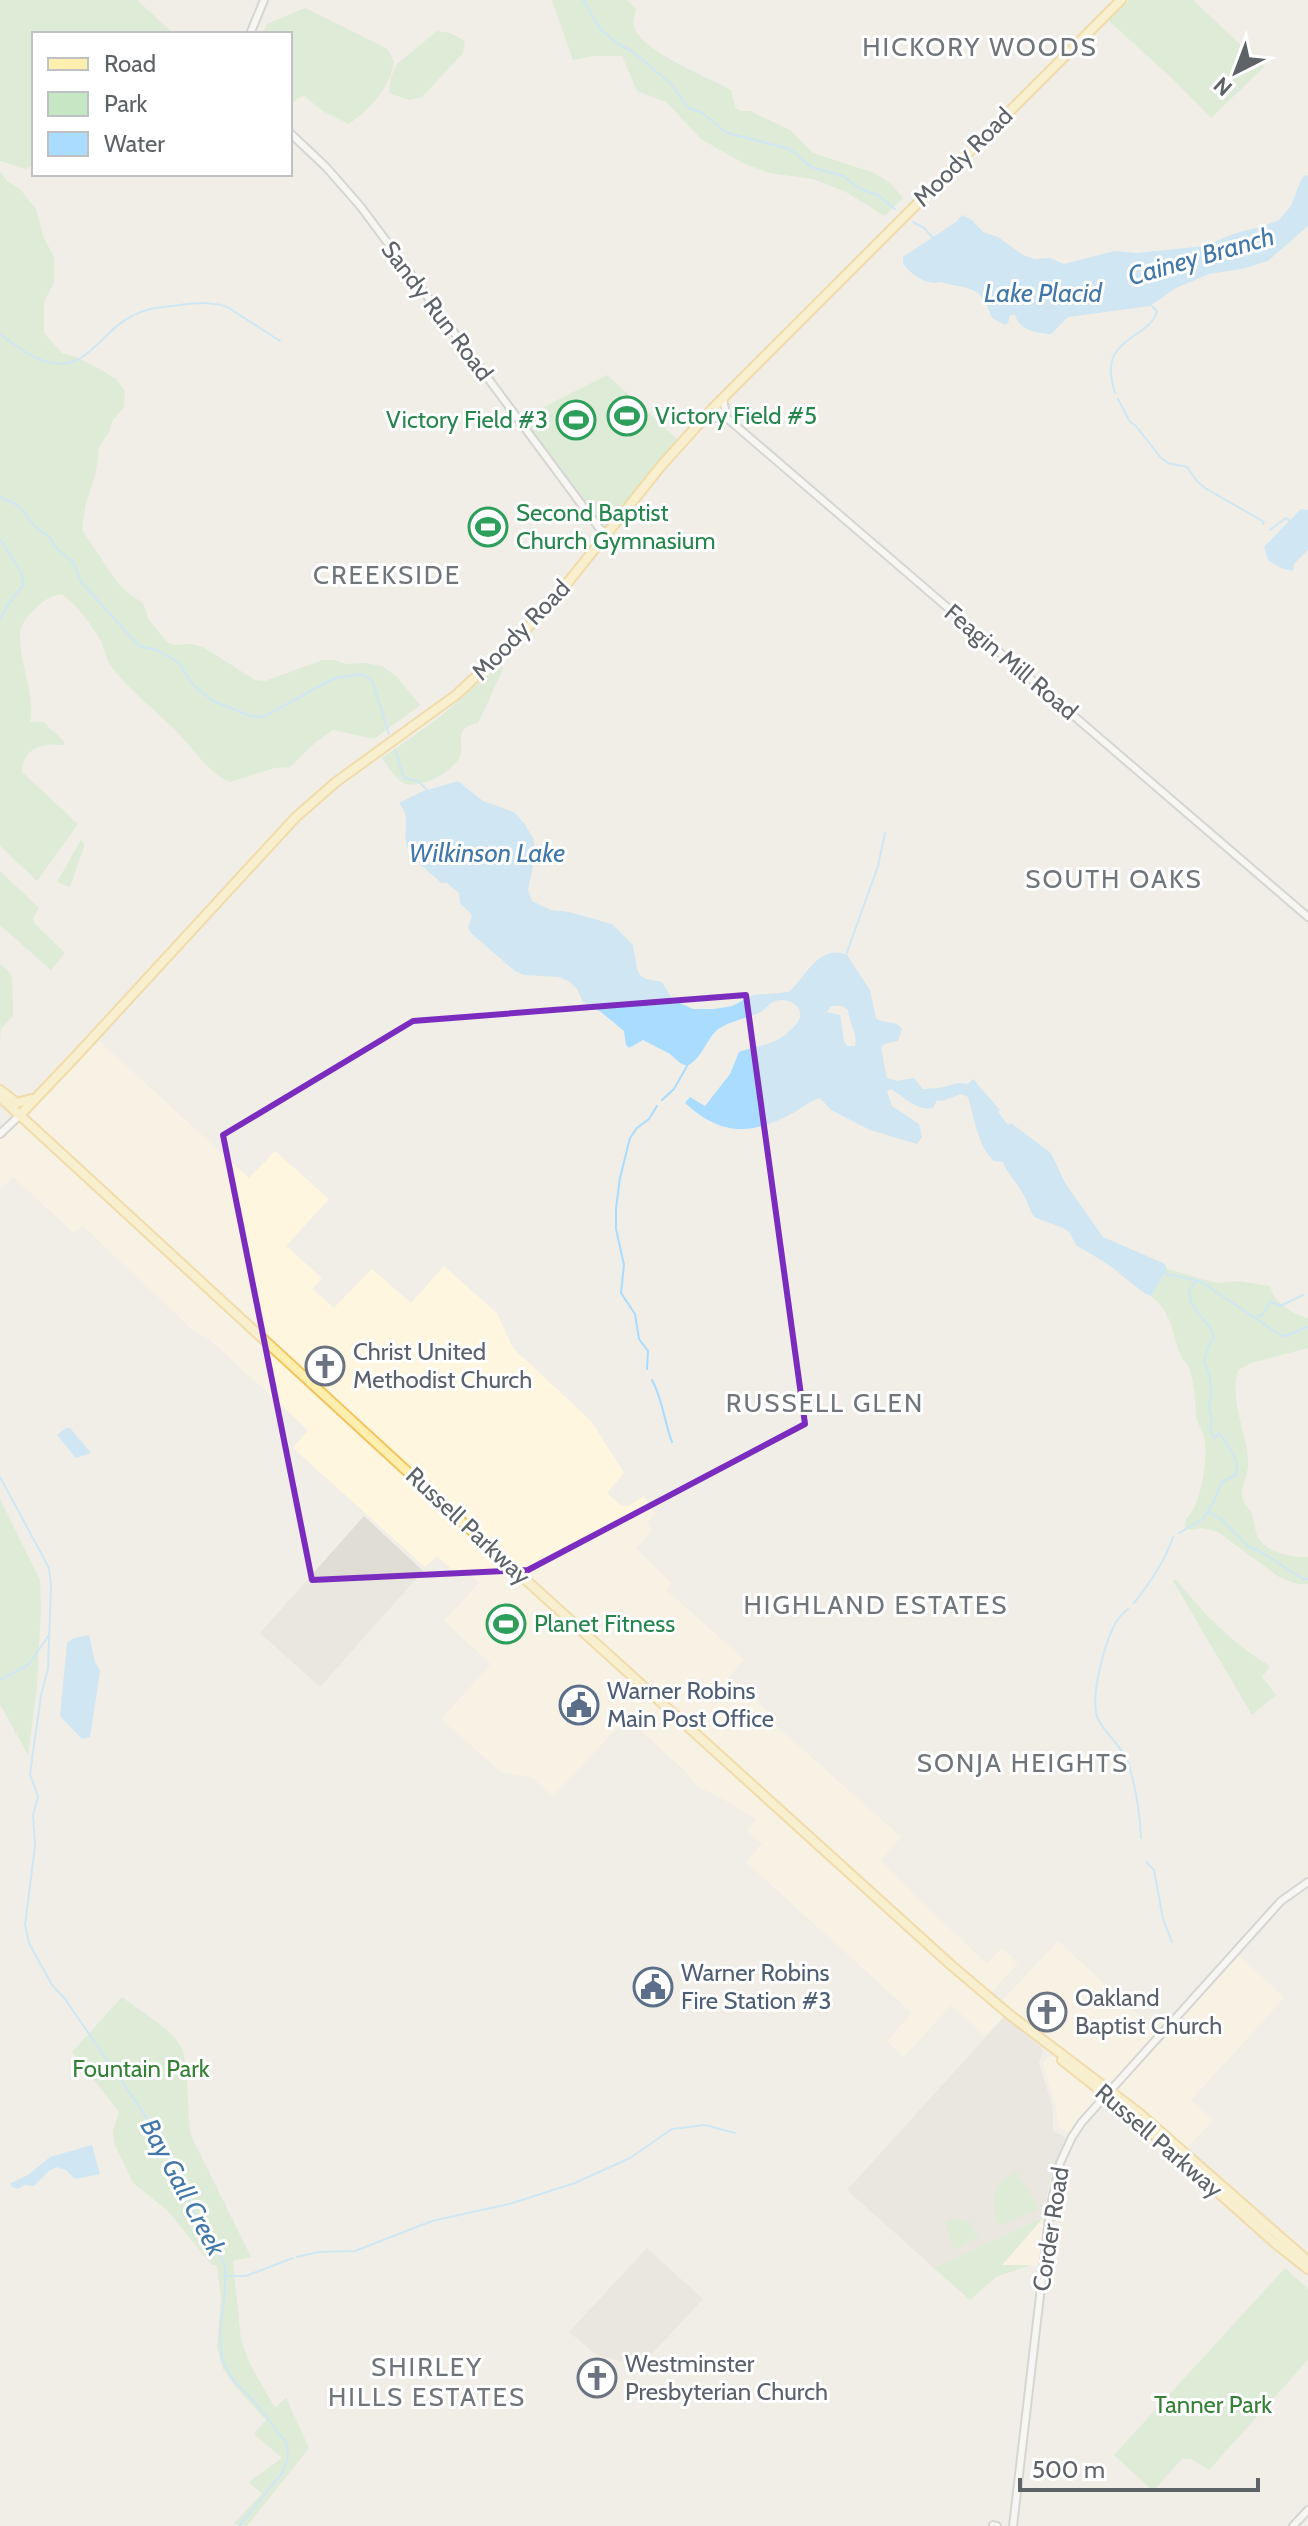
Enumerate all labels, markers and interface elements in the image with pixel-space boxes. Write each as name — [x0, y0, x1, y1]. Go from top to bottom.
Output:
district label: HICKORY WOODS — [862, 31, 1098, 63]
legend — [32, 32, 292, 176]
north arrow — [1196, 32, 1276, 112]
text: Road — [104, 49, 156, 78]
text: N — [1208, 71, 1238, 102]
text: Park — [104, 89, 147, 118]
street label: Moody Road — [907, 101, 1018, 212]
text: Water — [104, 129, 165, 158]
water label: Cainey Branch — [1124, 220, 1278, 292]
street label: Sandy Run Road — [375, 235, 499, 386]
water label: Lake Placid — [984, 277, 1103, 309]
sports icon: Victory Field #5 — [606, 395, 648, 437]
sports icon: Victory Field #3 — [555, 399, 597, 441]
place label: Victory Field #5 — [655, 401, 817, 430]
place label: Victory Field #3 — [386, 405, 548, 434]
place label: Second Baptist Church Gymnasium — [516, 498, 716, 555]
sports icon: Second Baptist Church Gymnasium — [467, 506, 509, 548]
district label: CREEKSIDE — [313, 559, 461, 591]
street label: Moody Road — [466, 573, 576, 686]
street label: Feagin Mill Road — [939, 598, 1084, 726]
water label: Wilkinson Lake — [409, 837, 565, 869]
district label: SOUTH OAKS — [1025, 863, 1203, 895]
place label: Christ United Methodist Church — [353, 1337, 532, 1394]
church icon: Christ United Methodist Church — [304, 1345, 346, 1387]
district label: RUSSELL GLEN — [726, 1387, 924, 1419]
street label: Russell Parkway — [400, 1461, 537, 1591]
district label: HIGHLAND ESTATES — [743, 1589, 1009, 1621]
sports icon: Planet Fitness — [485, 1603, 527, 1645]
place label: Planet Fitness — [534, 1609, 675, 1638]
place label: Warner Robins Main Post Office — [607, 1676, 774, 1733]
public building icon: Warner Robins Main Post Office — [558, 1684, 600, 1726]
district label: SONJA HEIGHTS — [917, 1747, 1129, 1779]
place label: Warner Robins Fire Station #3 — [681, 1958, 832, 2015]
public building icon: Warner Robins Fire Station #3 — [632, 1966, 674, 2008]
place label: Oakland Baptist Church — [1075, 1983, 1222, 2040]
church icon: Oakland Baptist Church — [1026, 1991, 1068, 2033]
park label: Fountain Park — [72, 2054, 210, 2083]
street label: Russell Parkway — [1090, 2077, 1229, 2204]
water label: Bay Gall Creek — [133, 2113, 233, 2262]
street label: Corder Road — [1026, 2165, 1075, 2293]
place label: Westminster Presbyterian Church — [625, 2349, 828, 2406]
district label: SHIRLEY HILLS ESTATES — [328, 2351, 526, 2413]
church icon: Westminster Presbyterian Church — [576, 2357, 618, 2399]
park label: Tanner Park — [1154, 2390, 1272, 2419]
scale bar — [1020, 2442, 1258, 2492]
text: 500 m — [1032, 2455, 1105, 2484]

